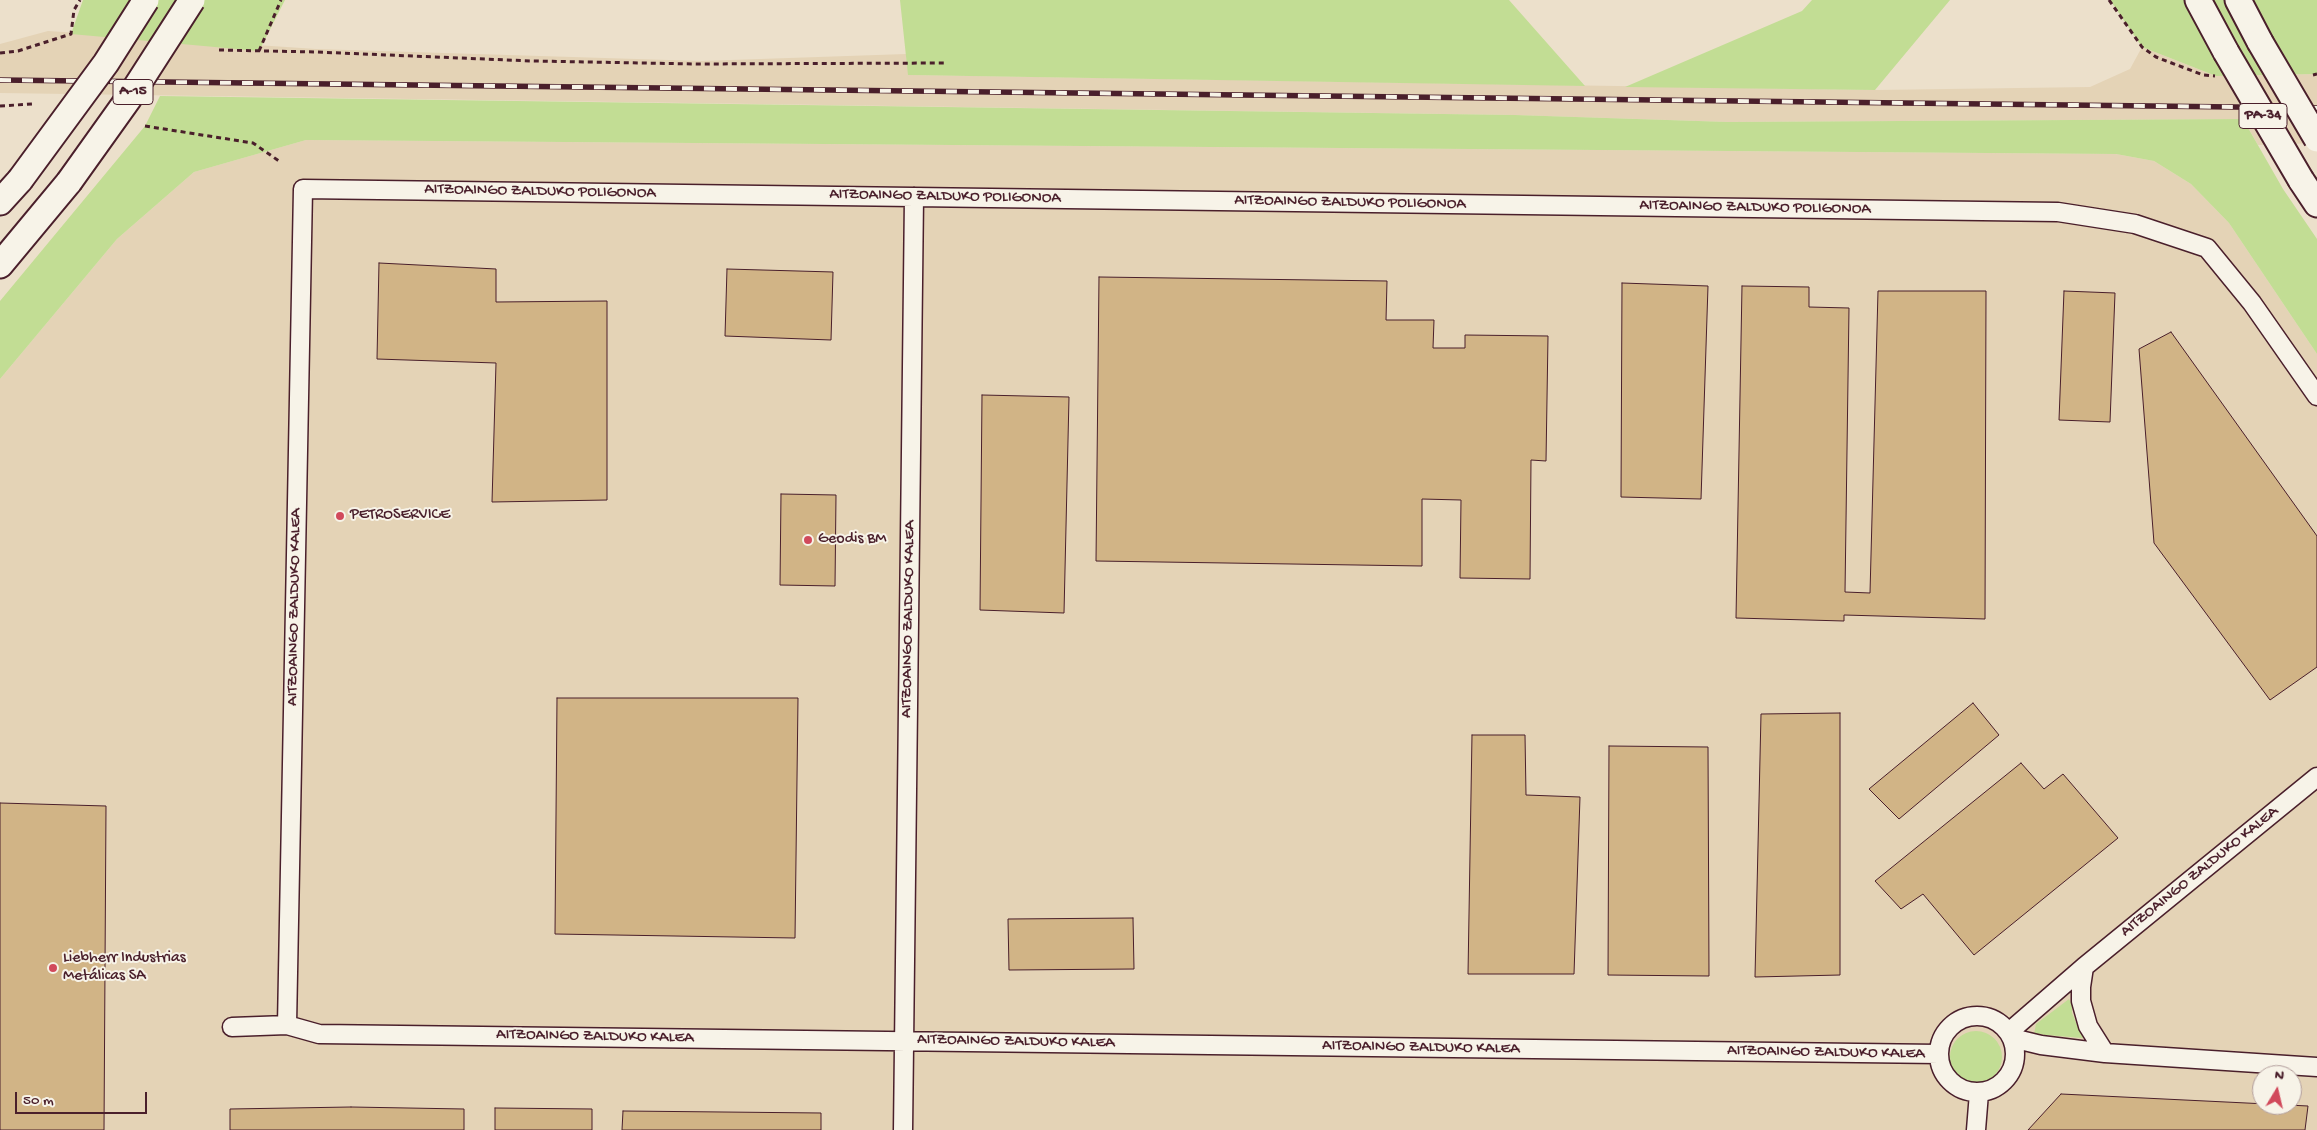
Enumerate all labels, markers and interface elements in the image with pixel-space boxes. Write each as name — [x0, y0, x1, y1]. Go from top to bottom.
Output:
road number: A-15 — [113, 80, 153, 104]
road number: PA-34 — [2239, 104, 2287, 128]
street label: AITZOAINGO ZALDUKO POLIGONOA — [424, 180, 656, 204]
street label: AITZOAINGO ZALDUKO POLIGONOA — [829, 185, 1061, 209]
street label: AITZOAINGO ZALDUKO POLIGONOA — [1234, 191, 1466, 215]
street label: AITZOAINGO ZALDUKO POLIGONOA — [1639, 196, 1871, 220]
place label: PETROSERVICE — [350, 506, 450, 526]
street label: AITZOAINGO ZALDUKO KALEA — [284, 508, 306, 706]
marker: PETROSERVICE — [334, 510, 346, 522]
street label: AITZOAINGO ZALDUKO KALEA — [898, 520, 920, 718]
place label: Geodis BM — [818, 530, 886, 550]
marker: Geodis BM — [802, 534, 814, 546]
street label: AITZOAINGO ZALDUKO KALEA — [2117, 802, 2283, 942]
place label: Liebherr Industrias Metálicas SA — [63, 949, 186, 987]
marker: Liebherr Industrias Metálicas SA — [47, 962, 59, 974]
street label: AITZOAINGO ZALDUKO KALEA — [496, 1026, 694, 1048]
street label: AITZOAINGO ZALDUKO KALEA — [917, 1031, 1115, 1053]
street label: AITZOAINGO ZALDUKO KALEA — [1322, 1037, 1520, 1059]
street label: AITZOAINGO ZALDUKO KALEA — [1727, 1042, 1925, 1064]
north arrow — [2252, 1065, 2302, 1115]
text: N — [2273, 1067, 2285, 1085]
scale bar — [18, 1082, 150, 1114]
text: 50 m — [23, 1092, 54, 1110]

